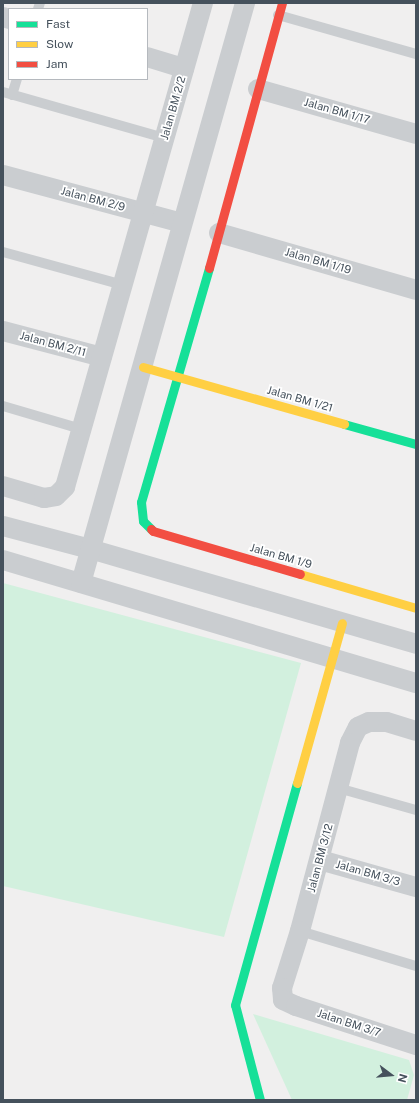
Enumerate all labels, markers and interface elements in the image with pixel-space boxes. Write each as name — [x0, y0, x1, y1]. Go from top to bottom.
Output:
legend — [8, 8, 148, 80]
text: Fast — [46, 17, 70, 31]
text: Slow — [46, 37, 73, 51]
text: Jam — [46, 57, 68, 71]
street label: Jalan BM 2/2 — [158, 75, 188, 141]
street label: Jalan BM 1/17 — [302, 95, 372, 127]
street label: Jalan BM 2/9 — [59, 184, 127, 214]
street label: Jalan BM 1/19 — [283, 245, 353, 277]
street label: Jalan BM 2/11 — [18, 329, 88, 359]
street label: Jalan BM 1/21 — [266, 383, 334, 415]
street label: Jalan BM 1/9 — [249, 541, 313, 571]
street label: Jalan BM 3/12 — [305, 822, 335, 894]
street label: Jalan BM 3/3 — [334, 858, 402, 888]
street label: Jalan BM 3/7 — [316, 1007, 382, 1039]
north arrow — [371, 1055, 411, 1095]
text: N — [396, 1073, 409, 1084]

